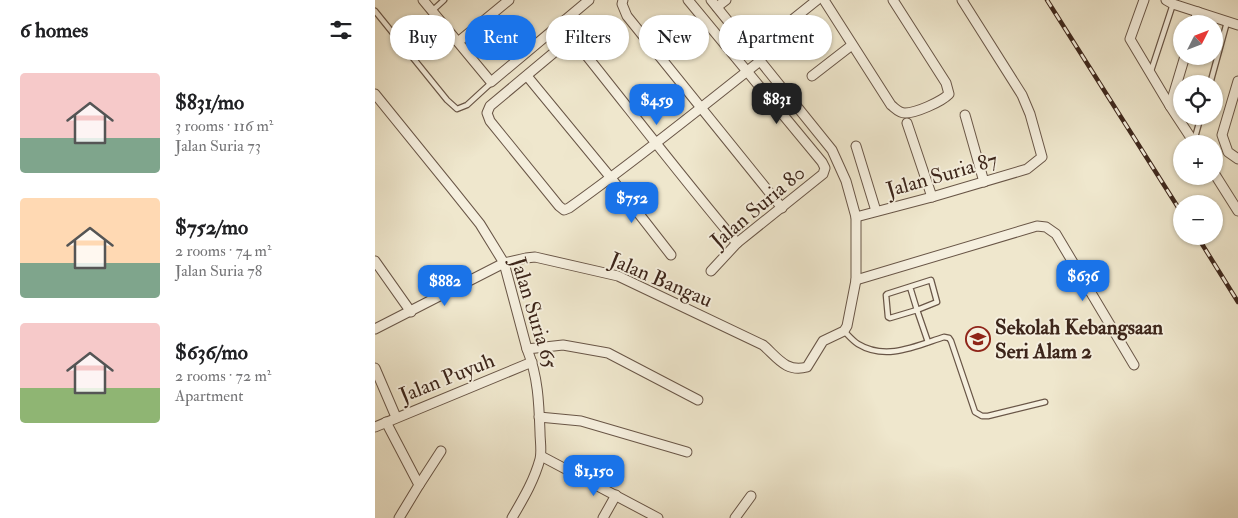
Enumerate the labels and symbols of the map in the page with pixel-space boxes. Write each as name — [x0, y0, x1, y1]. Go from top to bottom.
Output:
north arrow — [1173, 15, 1223, 65]
pin: $831 — [747, 82, 807, 125]
pin: $459 — [627, 84, 687, 126]
street label: Jalan Suria 87 — [882, 146, 1001, 204]
street label: Jalan Suria 80 — [704, 160, 811, 255]
pin: $752 — [602, 182, 662, 224]
street label: Jalan Bangau — [605, 246, 717, 314]
street label: Jalan Suria 65 — [504, 253, 564, 373]
pin: $636 — [1053, 260, 1113, 302]
pin: $882 — [415, 264, 475, 307]
place label: Sekolah Kebangsaan Seri Alam 2 — [995, 314, 1163, 365]
school or university icon: Sekolah Kebangsaan Seri Alam 2 — [965, 326, 991, 352]
street label: Jalan Puyuh — [395, 347, 499, 410]
pin: $1,150 — [553, 454, 635, 497]

